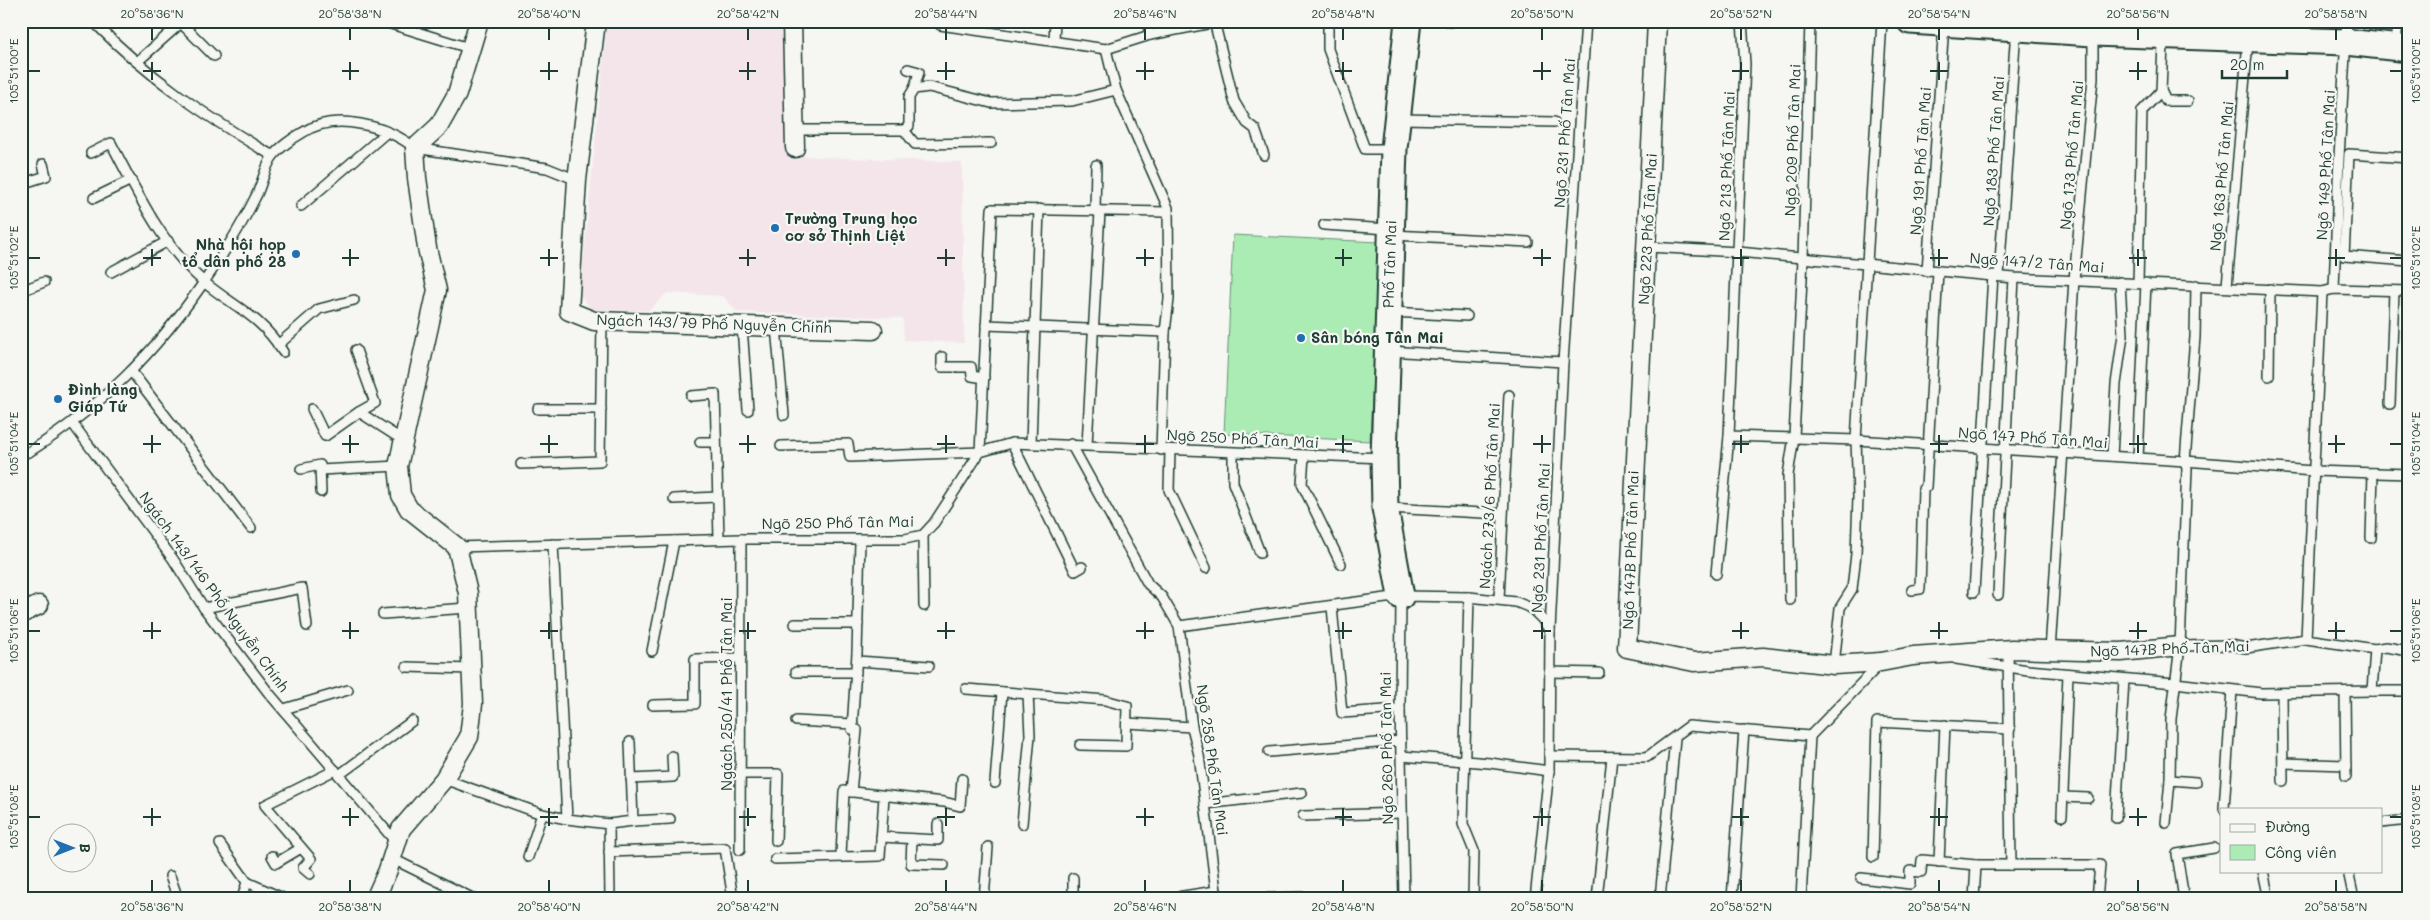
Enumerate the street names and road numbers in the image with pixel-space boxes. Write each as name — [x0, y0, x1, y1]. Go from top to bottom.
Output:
street label: Ngõ 231 Phố Tân Mai — [1549, 57, 1579, 209]
street label: Ngõ 209 Phố Tân Mai — [1779, 63, 1805, 217]
street label: Ngõ 183 Phố Tân Mai — [1978, 75, 2008, 227]
street label: Ngõ 173 Phố Tân Mai — [2054, 79, 2088, 231]
street label: Ngõ 191 Phố Tân Mai — [1905, 86, 1935, 236]
street label: Ngõ 149 Phố Tân Mai — [2311, 89, 2339, 241]
street label: Ngõ 213 Phố Tân Mai — [1713, 91, 1739, 241]
street label: Ngõ 163 Phố Tân Mai — [2204, 100, 2238, 252]
street label: Ngõ 223 Phố Tân Mai — [1633, 153, 1661, 305]
street label: Phố Tân Mai — [1377, 220, 1401, 308]
street label: Ngõ 147/2 Tân Mai — [1969, 247, 2105, 277]
street label: Ngách 143/79 Phố Nguyễn Chính — [596, 309, 832, 337]
street label: Ngách 273/6 Phố Tân Mai — [1474, 402, 1504, 590]
street label: Ngõ 147 Phố Tân Mai — [1957, 422, 2109, 452]
street label: Ngõ 250 Phố Tân Mai — [1166, 424, 1320, 452]
street label: Ngõ 231 Phố Tân Mai — [1526, 462, 1554, 613]
street label: Ngõ 147B Phố Tân Mai — [1617, 470, 1643, 630]
street label: Ngách 143/146 Phố Nguyễn Chính — [135, 487, 294, 696]
street label: Ngõ 250 Phố Tân Mai — [761, 511, 914, 533]
street label: Ngách 250/41 Phố Tân Mai — [716, 597, 736, 791]
street label: Ngõ 147B Phố Tân Mai — [2090, 635, 2250, 661]
street label: Ngõ 260 Phố Tân Mai — [1375, 671, 1397, 825]
street label: Ngõ 258 Phố Tân Mai — [1192, 683, 1234, 837]

